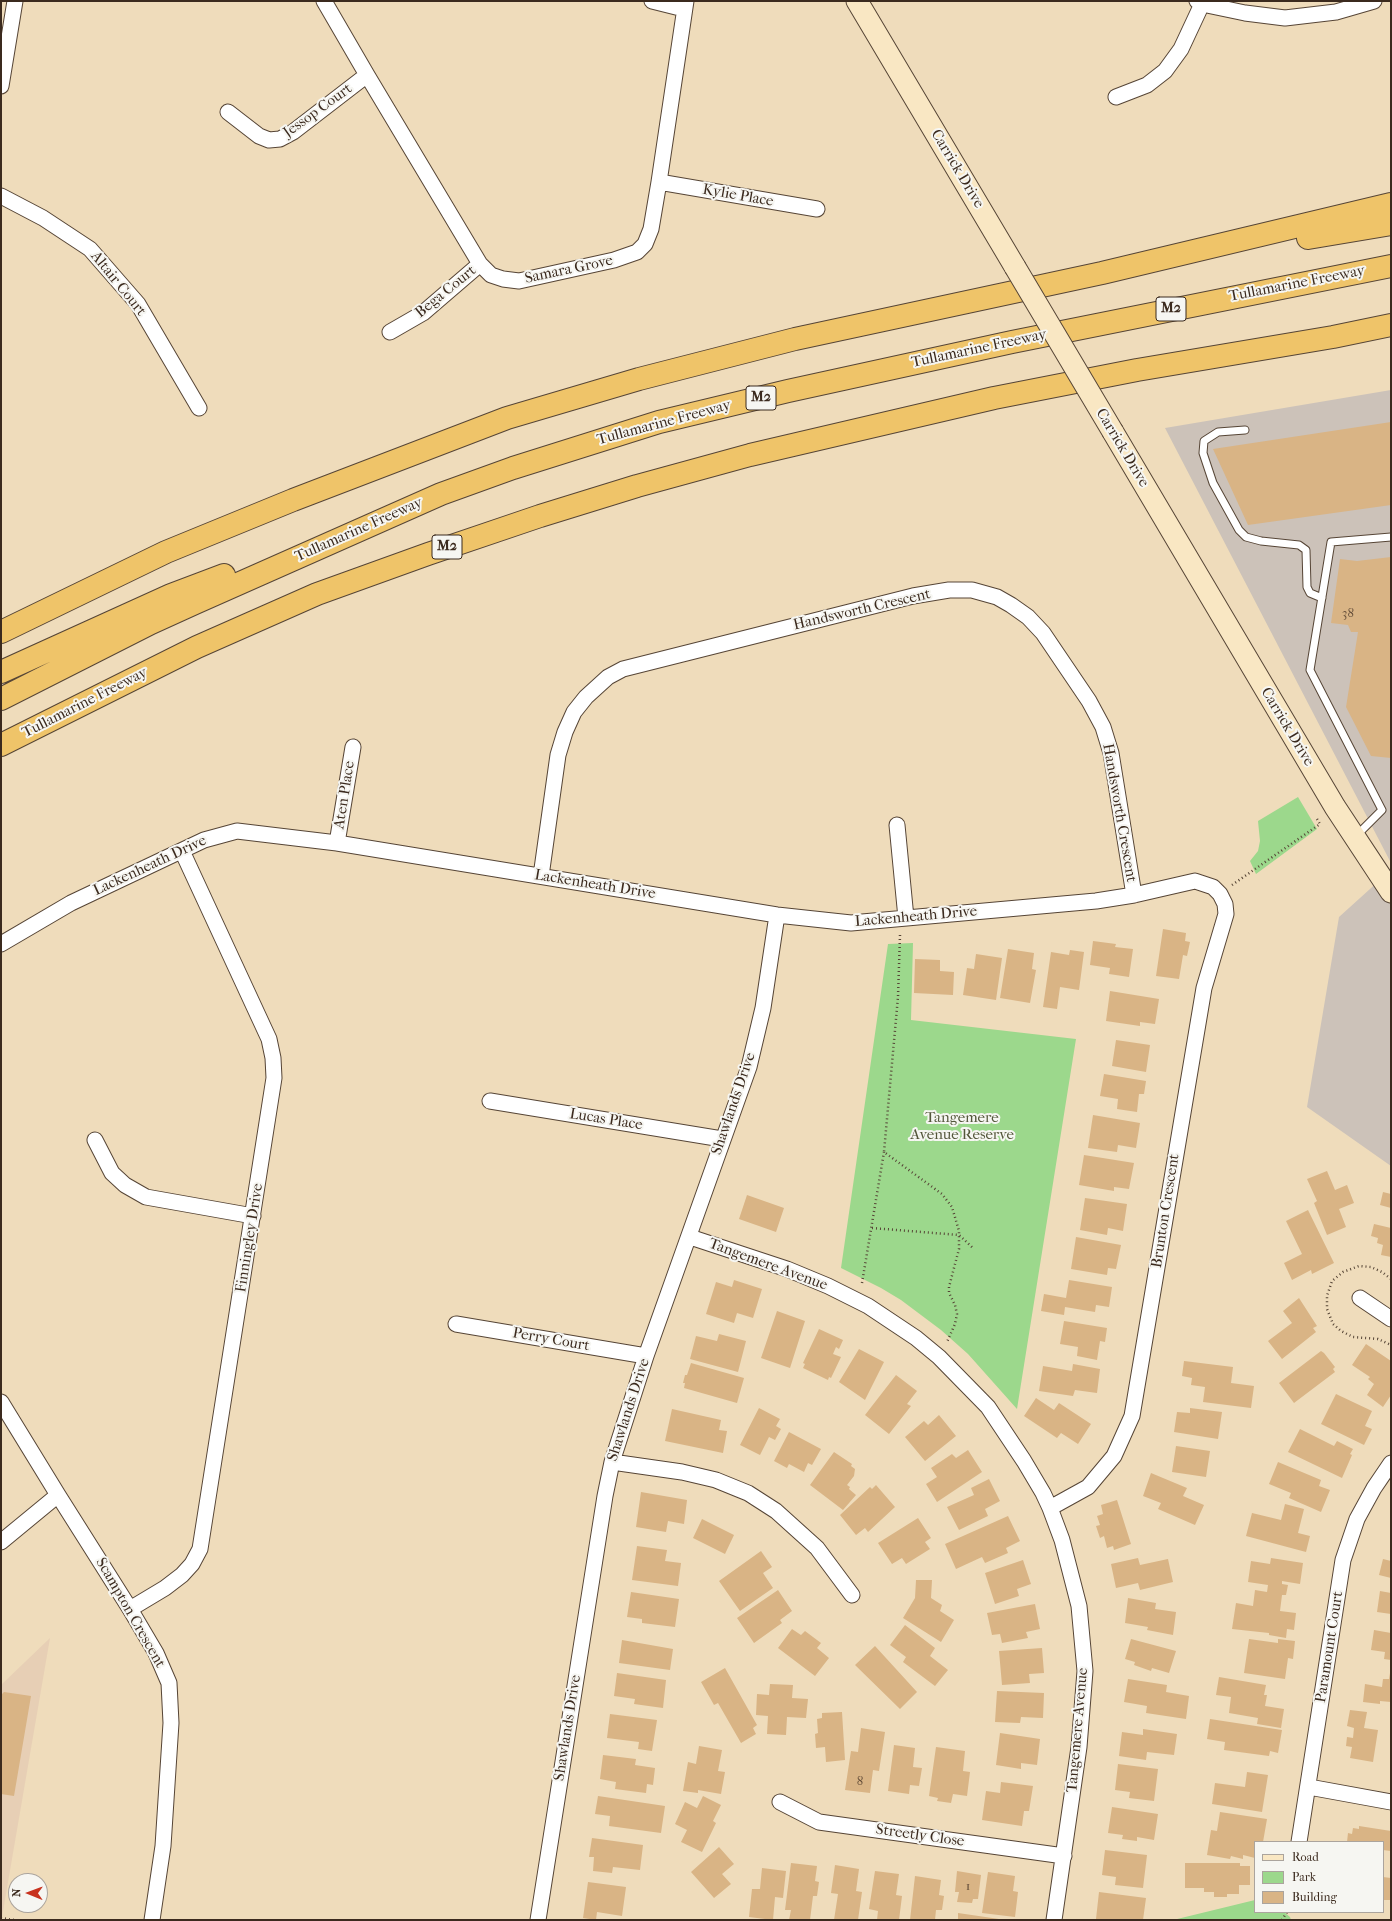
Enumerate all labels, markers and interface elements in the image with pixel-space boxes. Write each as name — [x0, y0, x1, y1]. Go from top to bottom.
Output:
street label: Jessop Court — [280, 80, 356, 142]
street label: Carrick Drive — [927, 127, 987, 211]
street label: Kylie Place — [701, 181, 775, 211]
street label: Altair Court — [86, 248, 150, 320]
street label: Samara Grove — [523, 252, 615, 288]
street label: Bega Court — [412, 262, 480, 322]
street label: Tullamarine Freeway — [1228, 262, 1366, 306]
road number: M2 — [1156, 297, 1186, 321]
street label: Tullamarine Freeway — [910, 326, 1048, 372]
road number: M2 — [746, 386, 776, 410]
street label: Tullamarine Freeway — [595, 396, 733, 450]
street label: Carrick Drive — [1092, 406, 1152, 490]
street label: Tullamarine Freeway — [292, 494, 426, 566]
road number: M2 — [432, 535, 462, 559]
street label: Handsworth Crescent — [792, 585, 932, 635]
house number: 38 — [1342, 606, 1354, 622]
street label: Tullamarine Freeway — [20, 664, 150, 742]
street label: Carrick Drive — [1257, 685, 1317, 769]
street label: Handsworth Crescent — [1098, 742, 1140, 884]
street label: Aten Place — [331, 760, 359, 830]
street label: Lackenheath Drive — [91, 832, 209, 900]
street label: Lackenheath Drive — [533, 867, 657, 903]
street label: Lackenheath Drive — [854, 903, 978, 931]
street label: Shawlands Drive — [708, 1050, 760, 1158]
street label: Lucas Place — [568, 1105, 644, 1135]
park label: Tangemere Avenue Reserve — [910, 1109, 1014, 1144]
street label: Brunton Crescent — [1148, 1153, 1184, 1269]
street label: Finningley Drive — [232, 1182, 268, 1294]
street label: Tangemere Avenue — [706, 1235, 830, 1295]
street label: Perry Court — [511, 1324, 591, 1356]
street label: Shawlands Drive — [604, 1356, 654, 1464]
street label: Scampton Crescent — [91, 1555, 169, 1671]
street label: Paramount Court — [1312, 1590, 1348, 1704]
street label: Tangemere Avenue — [1064, 1667, 1092, 1793]
street label: Shawlands Drive — [551, 1674, 585, 1782]
house number: 8 — [857, 1774, 863, 1790]
street label: Streetly Close — [875, 1821, 965, 1851]
legend — [1254, 1841, 1384, 1913]
text: Road — [1292, 1850, 1319, 1864]
text: Park — [1292, 1870, 1316, 1884]
north arrow — [8, 1873, 48, 1913]
house number: 1 — [966, 1879, 970, 1895]
text: N — [10, 1889, 23, 1897]
text: Building — [1292, 1890, 1337, 1904]

